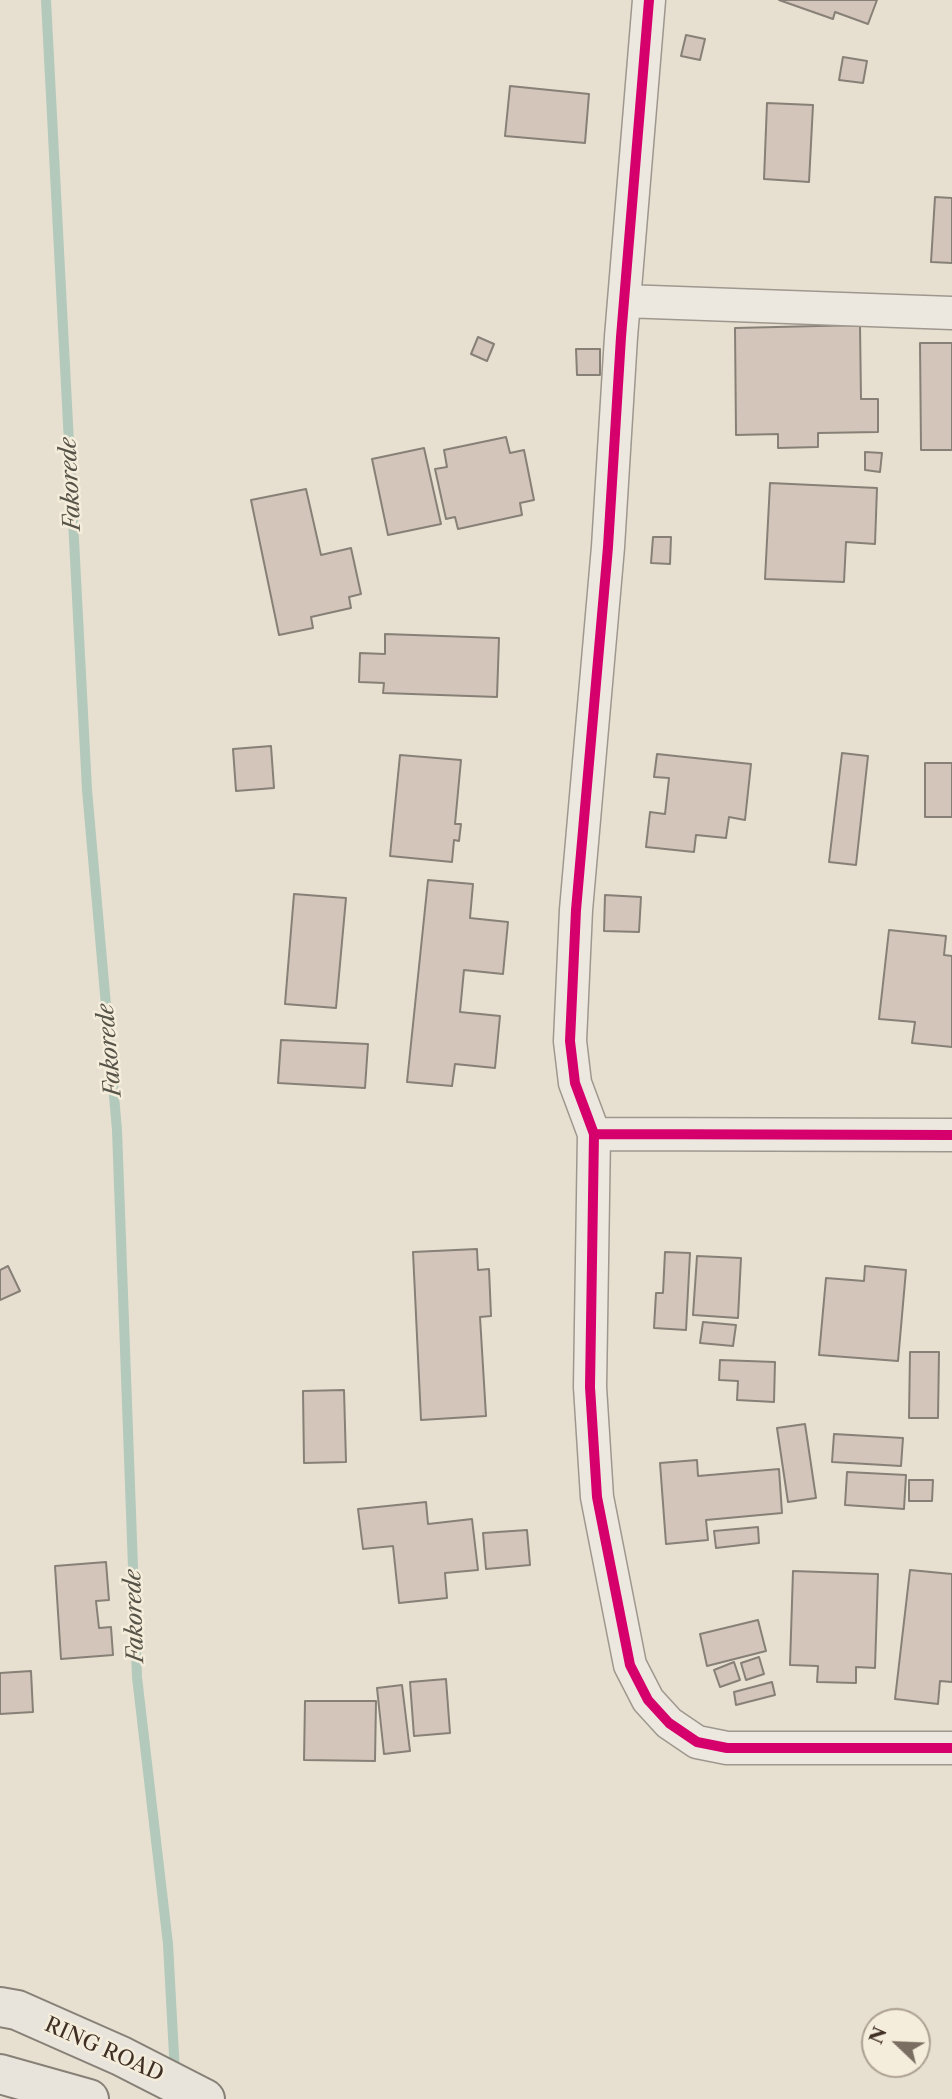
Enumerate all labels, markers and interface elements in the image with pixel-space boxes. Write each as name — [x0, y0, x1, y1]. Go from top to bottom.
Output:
water label: Fakorede — [55, 437, 87, 531]
water label: Fakorede — [92, 1002, 128, 1098]
water label: Fakorede — [120, 1569, 150, 1663]
north arrow — [861, 2008, 931, 2078]
street label: RING ROAD — [41, 2013, 167, 2087]
text: N — [864, 2023, 892, 2047]

